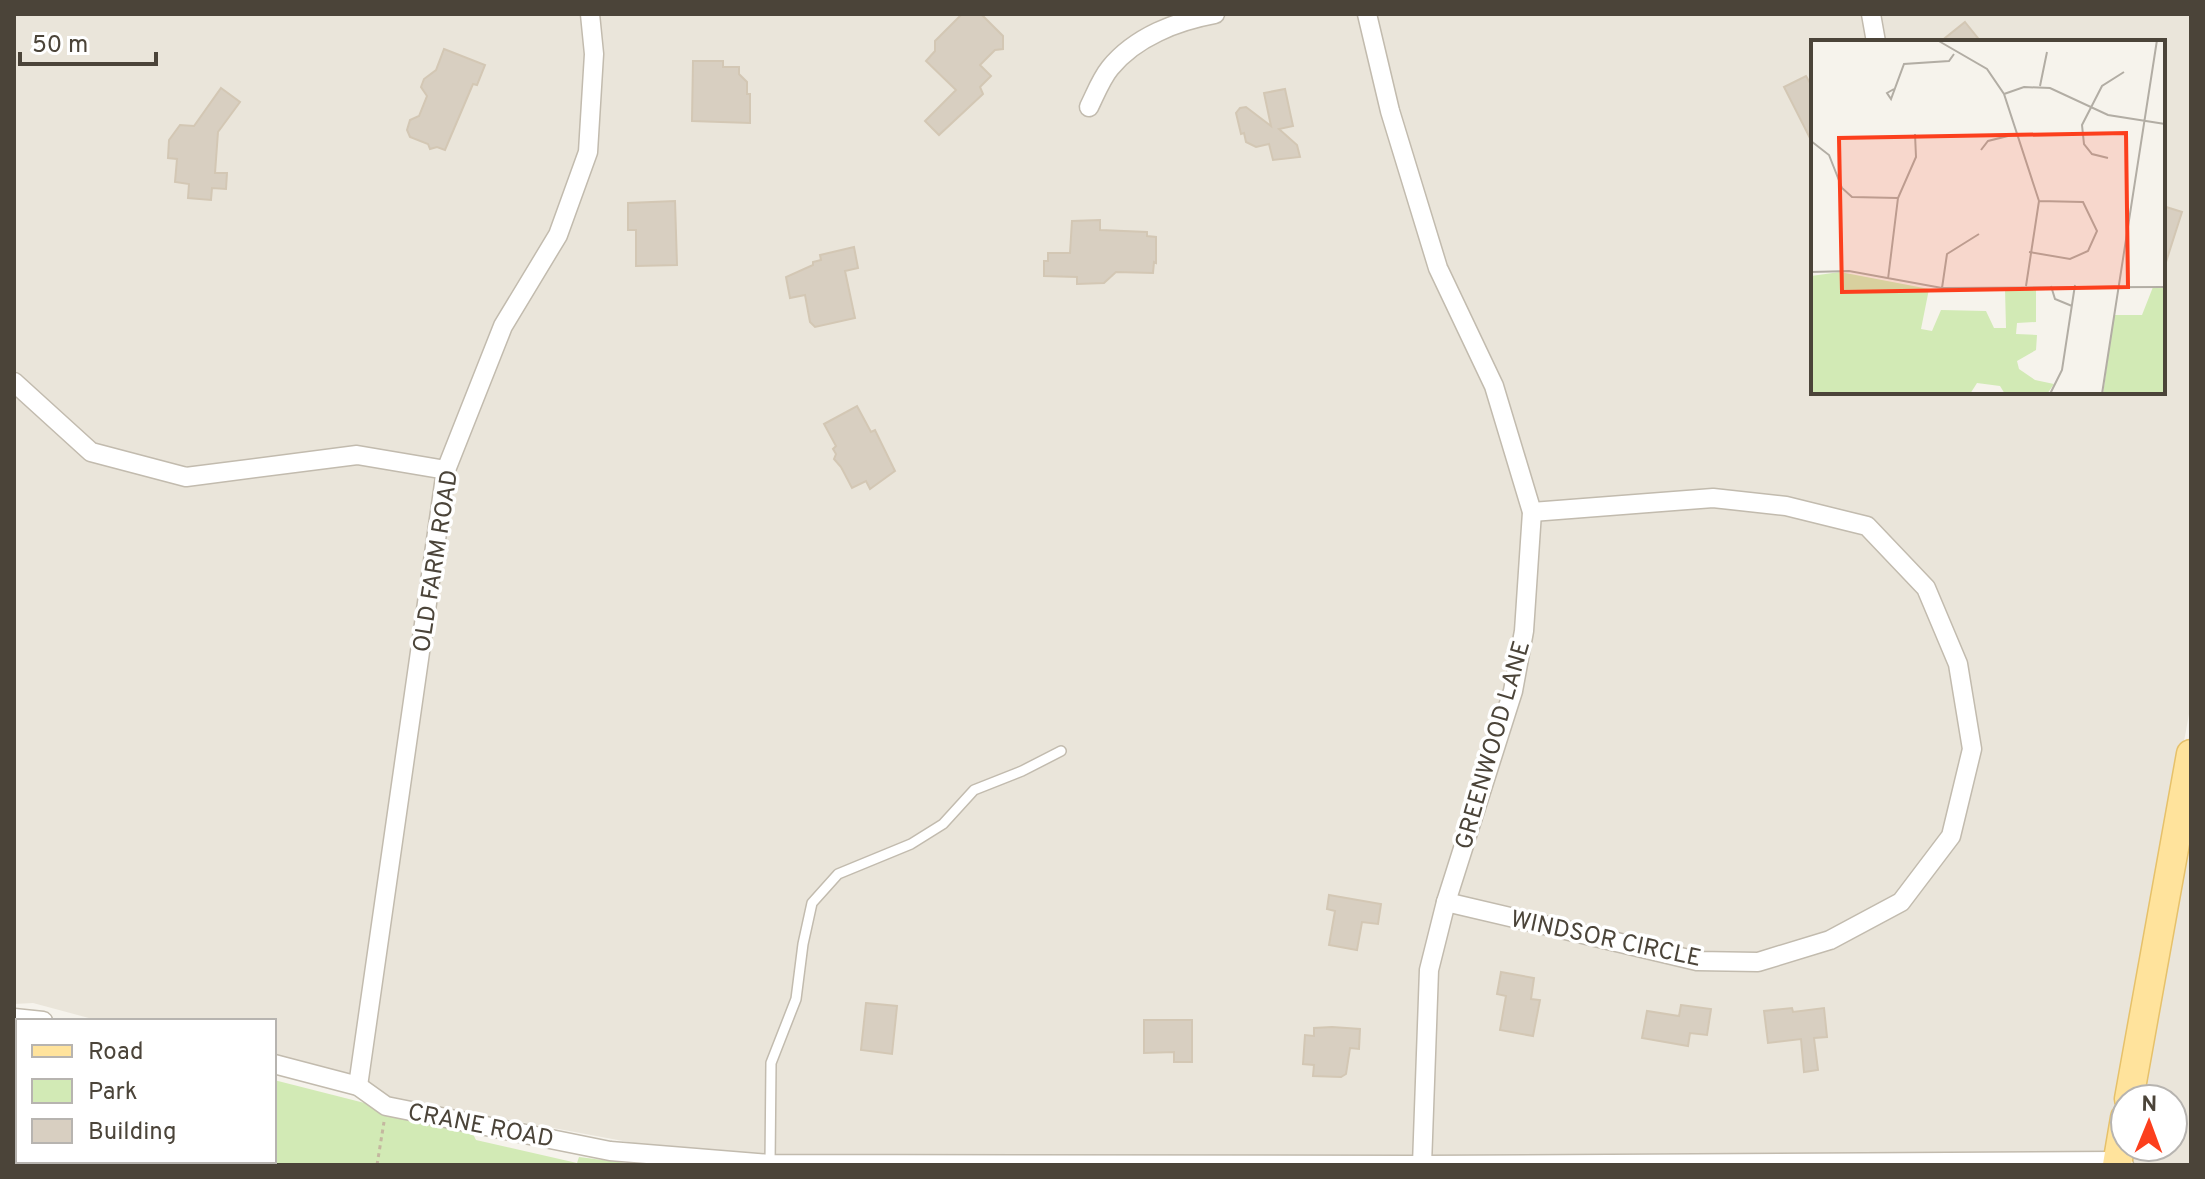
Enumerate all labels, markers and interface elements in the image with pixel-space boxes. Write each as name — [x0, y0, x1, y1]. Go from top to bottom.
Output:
scale bar — [20, 16, 156, 66]
text: 50 m — [32, 31, 88, 61]
inset map — [1811, 40, 2165, 394]
street label: OLD FARM ROAD — [408, 468, 466, 655]
street label: GREENWOOD LANE — [1450, 638, 1538, 853]
street label: WINDSOR CIRCLE — [1508, 905, 1704, 975]
legend — [16, 1019, 276, 1163]
text: Road — [88, 1038, 144, 1068]
text: Park — [88, 1078, 138, 1108]
north arrow — [2109, 1083, 2189, 1163]
text: N — [2141, 1092, 2157, 1119]
street label: CRANE ROAD — [405, 1098, 556, 1156]
text: Building — [88, 1118, 177, 1148]

